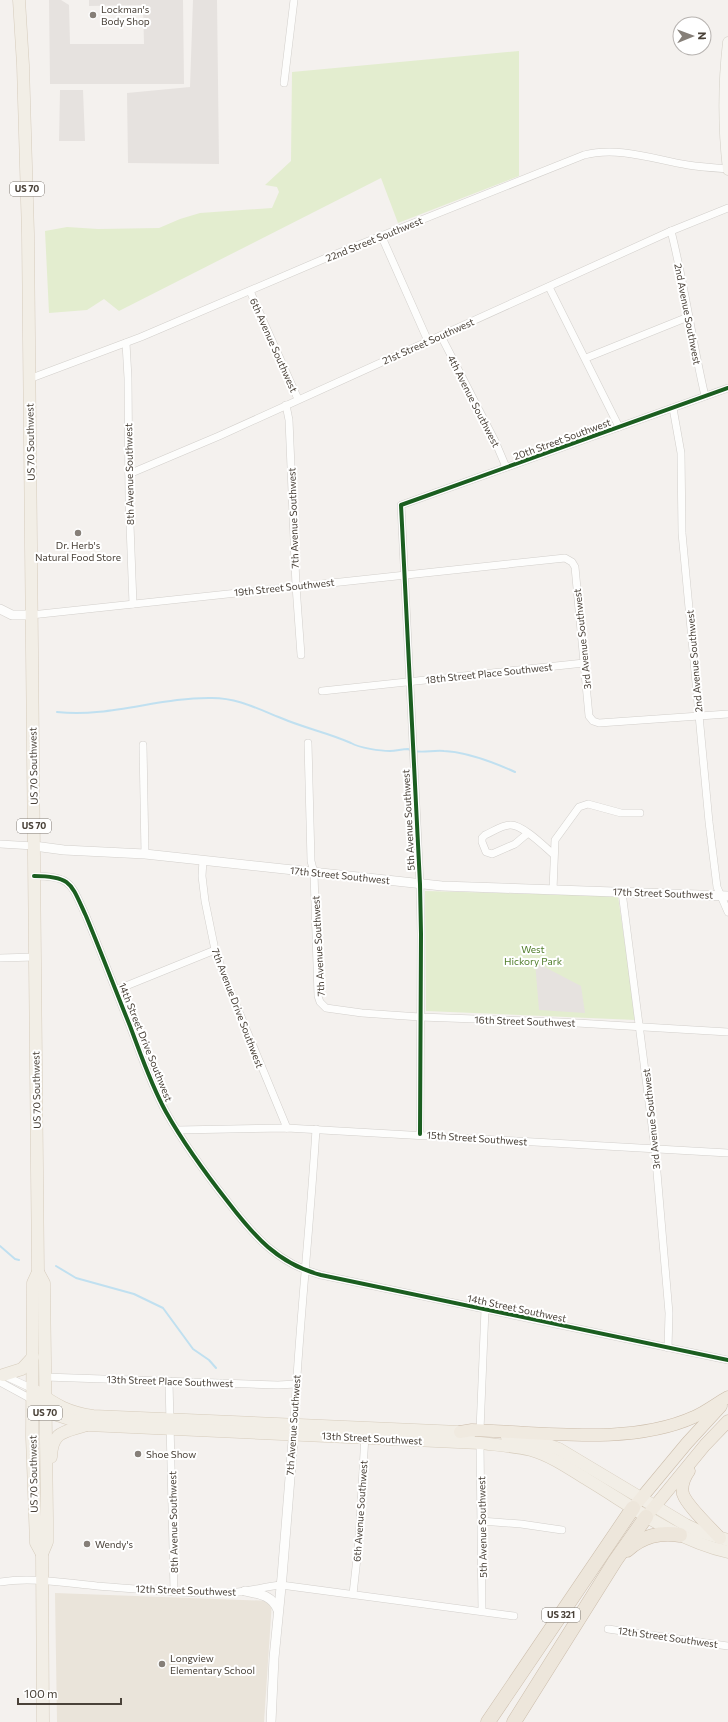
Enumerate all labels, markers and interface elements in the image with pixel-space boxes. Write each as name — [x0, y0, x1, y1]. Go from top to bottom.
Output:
place label: Lockman's Body Shop — [101, 3, 150, 27]
marker: Lockman's Body Shop — [88, 10, 98, 20]
north arrow — [672, 16, 712, 56]
text: N — [696, 32, 709, 40]
road number: US 70 — [10, 182, 44, 196]
street label: 22nd Street Southwest — [324, 214, 424, 264]
street label: 2nd Avenue Southwest — [672, 262, 704, 366]
street label: 6th Avenue Southwest — [248, 296, 300, 394]
street label: 21st Street Southwest — [380, 315, 476, 367]
street label: 4th Avenue Southwest — [446, 353, 502, 449]
street label: US 70 Southwest — [23, 403, 37, 481]
street label: 20th Street Southwest — [512, 416, 612, 462]
street label: 8th Avenue Southwest — [122, 423, 136, 525]
street label: 7th Avenue Southwest — [285, 467, 301, 569]
marker: Dr. Herb's Natural Food Store — [73, 528, 83, 538]
place label: Dr. Herb's Natural Food Store — [35, 539, 121, 563]
street label: 19th Street Southwest — [233, 576, 335, 598]
street label: 3rd Avenue Southwest — [571, 588, 593, 690]
street label: 2nd Avenue Southwest — [684, 609, 704, 713]
street label: 18th Street Place Southwest — [425, 660, 553, 686]
street label: US 70 Southwest — [26, 727, 40, 805]
street label: 5th Avenue Southwest — [399, 769, 417, 871]
road number: US 70 — [17, 819, 51, 833]
street label: 17th Street Southwest — [289, 864, 391, 886]
street label: 17th Street Southwest — [613, 885, 713, 901]
street label: 7th Avenue Southwest — [309, 895, 327, 997]
park label: West Hickory Park — [504, 943, 563, 967]
street label: 7th Avenue Drive Southwest — [210, 946, 266, 1070]
street label: 14th Street Drive Southwest — [117, 981, 175, 1103]
street label: 16th Street Southwest — [474, 1013, 576, 1029]
street label: US 70 Southwest — [29, 1051, 43, 1129]
street label: 3rd Avenue Southwest — [640, 1068, 662, 1170]
street label: 15th Street Southwest — [426, 1128, 528, 1148]
street label: 14th Street Southwest — [466, 1292, 568, 1324]
street label: 13th Street Place Southwest — [106, 1373, 234, 1389]
street label: 7th Avenue Southwest — [283, 1374, 303, 1476]
road number: US 70 — [28, 1406, 62, 1420]
street label: 13th Street Southwest — [321, 1429, 423, 1447]
street label: US 70 Southwest — [26, 1435, 40, 1513]
place label: Shoe Show — [146, 1448, 196, 1460]
marker: Shoe Show — [133, 1449, 143, 1459]
street label: 6th Avenue Southwest — [350, 1460, 370, 1562]
street label: 8th Avenue Southwest — [166, 1471, 180, 1573]
street label: 5th Avenue Southwest — [475, 1476, 489, 1578]
place label: Wendy's — [95, 1538, 133, 1550]
marker: Wendy's — [82, 1539, 92, 1549]
street label: 12th Street Southwest — [136, 1582, 236, 1598]
road number: US 321 — [542, 1608, 580, 1622]
street label: 12th Street Southwest — [617, 1624, 719, 1650]
place label: Longview Elementary School — [170, 1652, 255, 1676]
marker: Longview Elementary School — [157, 1659, 167, 1669]
scale bar — [18, 1680, 121, 1706]
text: 100 m — [24, 1686, 58, 1700]

